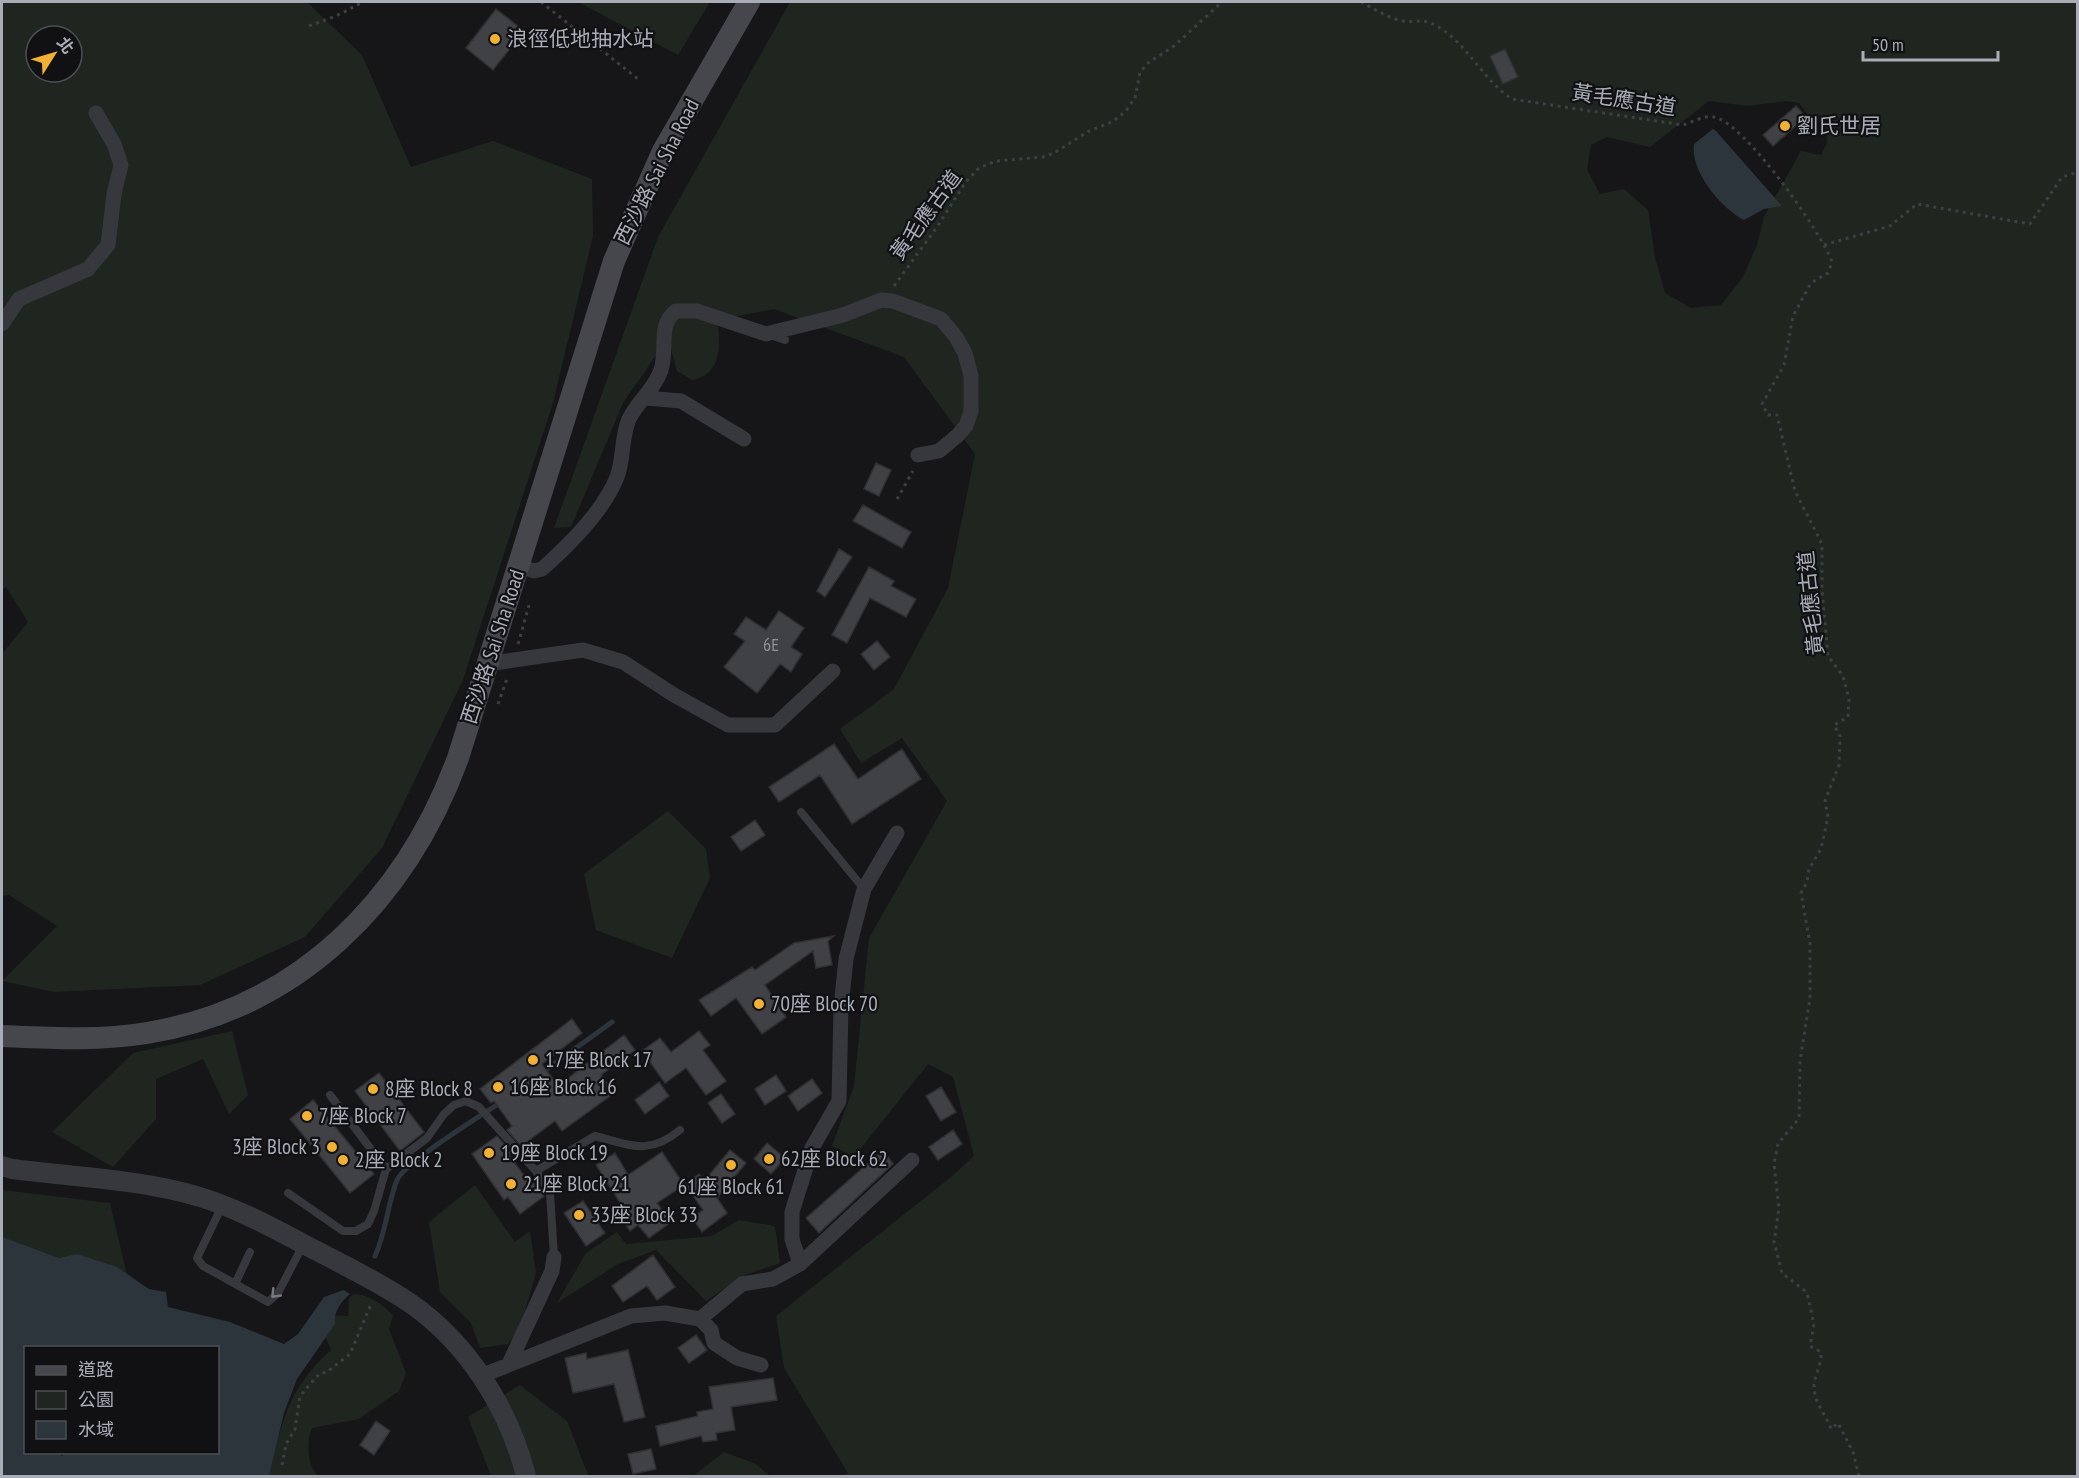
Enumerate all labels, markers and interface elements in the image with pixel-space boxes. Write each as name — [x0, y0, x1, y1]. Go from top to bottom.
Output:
north arrow — [24, 24, 84, 84]
scale bar — [1863, 24, 1998, 62]
place label: 浪徑低地抽水站 — [507, 25, 654, 52]
marker: 浪徑低地抽水站 — [488, 32, 502, 46]
text: 北 — [53, 33, 79, 57]
text: 50 m — [1872, 33, 1904, 56]
street label: 黃毛應古道 — [1570, 78, 1678, 121]
street label: 西沙路 Sai Sha Road — [608, 94, 705, 250]
place label: 劉氏世居 — [1797, 112, 1881, 139]
marker: 劉氏世居 — [1778, 119, 1792, 133]
street label: 黃毛應古道 — [884, 164, 967, 265]
street label: 黃毛應古道 — [1792, 549, 1829, 657]
street label: 西沙路 Sai Sha Road — [455, 566, 530, 727]
house number: 6E — [763, 633, 779, 656]
place label: 70座 Block 70 — [771, 990, 878, 1017]
marker: 70座 Block 70 — [752, 997, 766, 1011]
place label: 17座 Block 17 — [545, 1046, 652, 1073]
marker: 17座 Block 17 — [526, 1053, 540, 1067]
place label: 16座 Block 16 — [510, 1073, 617, 1100]
place label: 8座 Block 8 — [385, 1075, 473, 1102]
marker: 16座 Block 16 — [491, 1080, 505, 1094]
marker: 8座 Block 8 — [366, 1082, 380, 1096]
place label: 7座 Block 7 — [319, 1102, 407, 1129]
marker: 7座 Block 7 — [300, 1109, 314, 1123]
place label: 3座 Block 3 — [232, 1133, 320, 1160]
place label: 19座 Block 19 — [501, 1139, 608, 1166]
marker: 3座 Block 3 — [325, 1140, 339, 1154]
place label: 62座 Block 62 — [781, 1145, 888, 1172]
place label: 2座 Block 2 — [355, 1146, 443, 1173]
marker: 19座 Block 19 — [482, 1146, 496, 1160]
marker: 62座 Block 62 — [762, 1152, 776, 1166]
marker: 2座 Block 2 — [336, 1153, 350, 1167]
marker: 61座 Block 61 — [724, 1158, 738, 1172]
place label: 21座 Block 21 — [523, 1170, 630, 1197]
place label: 61座 Block 61 — [678, 1173, 784, 1200]
marker: 21座 Block 21 — [504, 1177, 518, 1191]
place label: 33座 Block 33 — [591, 1201, 698, 1228]
marker: 33座 Block 33 — [572, 1208, 586, 1222]
one-way arrow — [271, 1287, 282, 1298]
legend — [24, 1346, 219, 1454]
text: 道路 — [78, 1358, 114, 1381]
text: 公園 — [78, 1388, 114, 1411]
text: 水域 — [78, 1418, 114, 1441]

